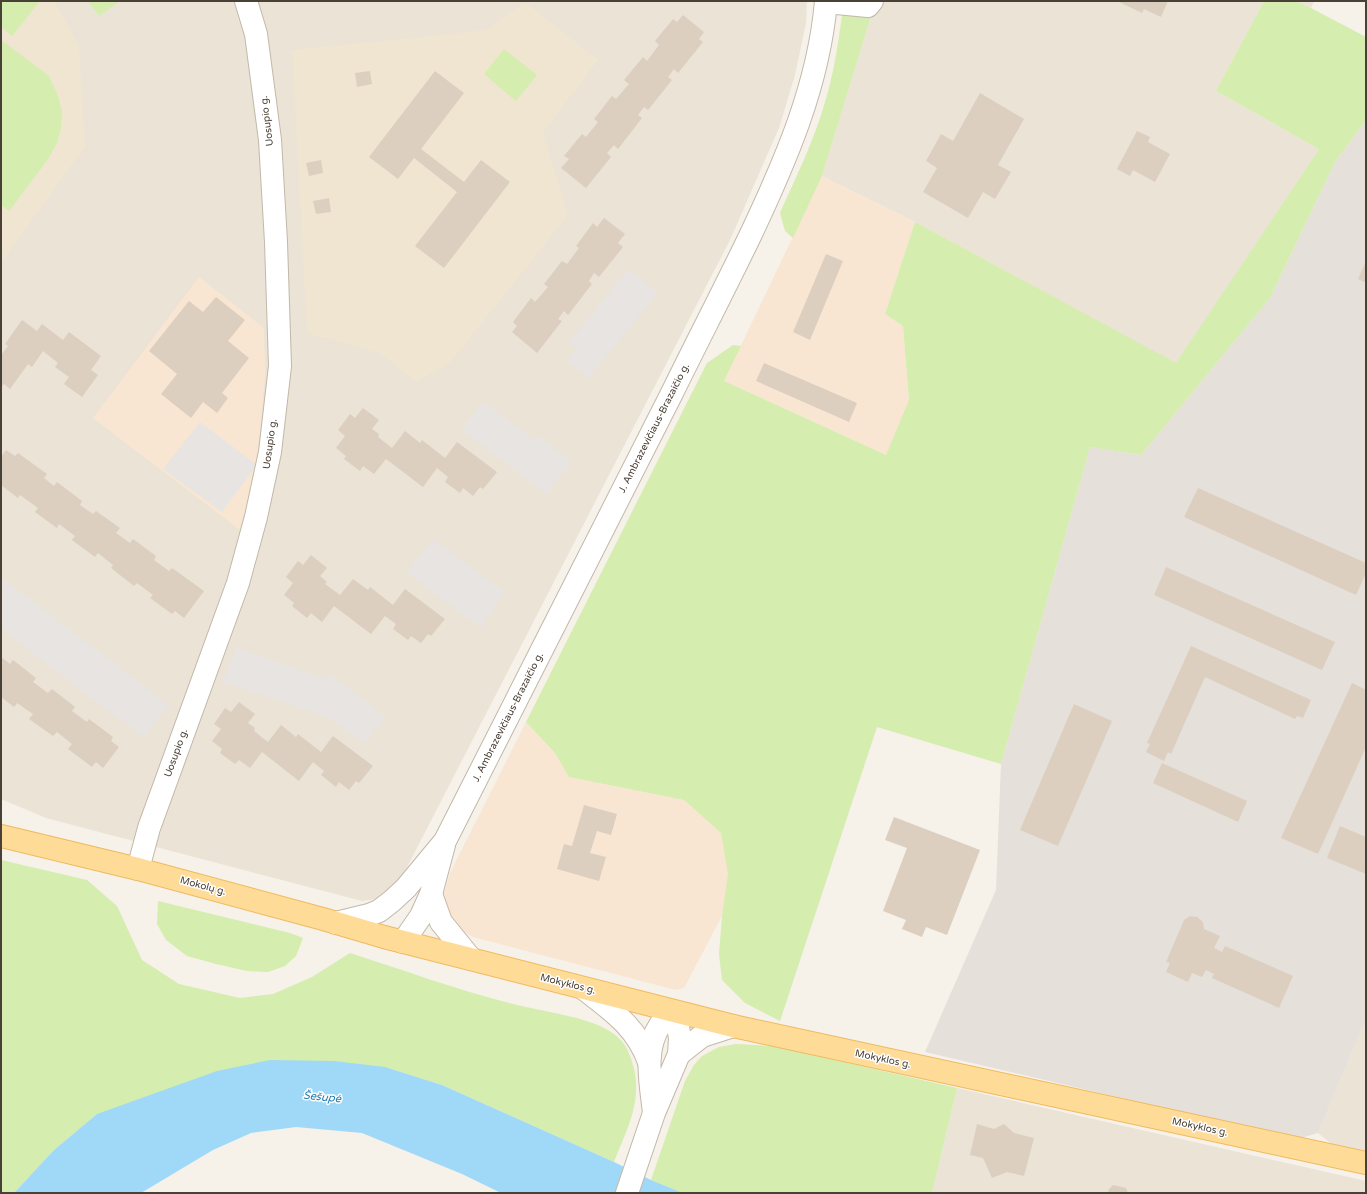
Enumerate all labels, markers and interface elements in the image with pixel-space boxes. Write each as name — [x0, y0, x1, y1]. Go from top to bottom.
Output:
street label: Uosupio g. — [258, 95, 276, 147]
street label: J. Ambrazevičiaus-Brazaičio g. — [616, 361, 692, 495]
street label: Uosupio g. — [261, 418, 279, 470]
street label: J. Ambrazevičiaus-Brazaičio g. — [470, 650, 546, 784]
street label: Uosupio g. — [162, 727, 190, 779]
street label: Mokolų g. — [179, 874, 227, 898]
street label: Mokyklos g. — [539, 971, 597, 997]
street label: Mokyklos g. — [854, 1047, 912, 1071]
water label: Šešupė — [302, 1089, 342, 1106]
street label: Mokyklos g. — [1171, 1115, 1229, 1139]

